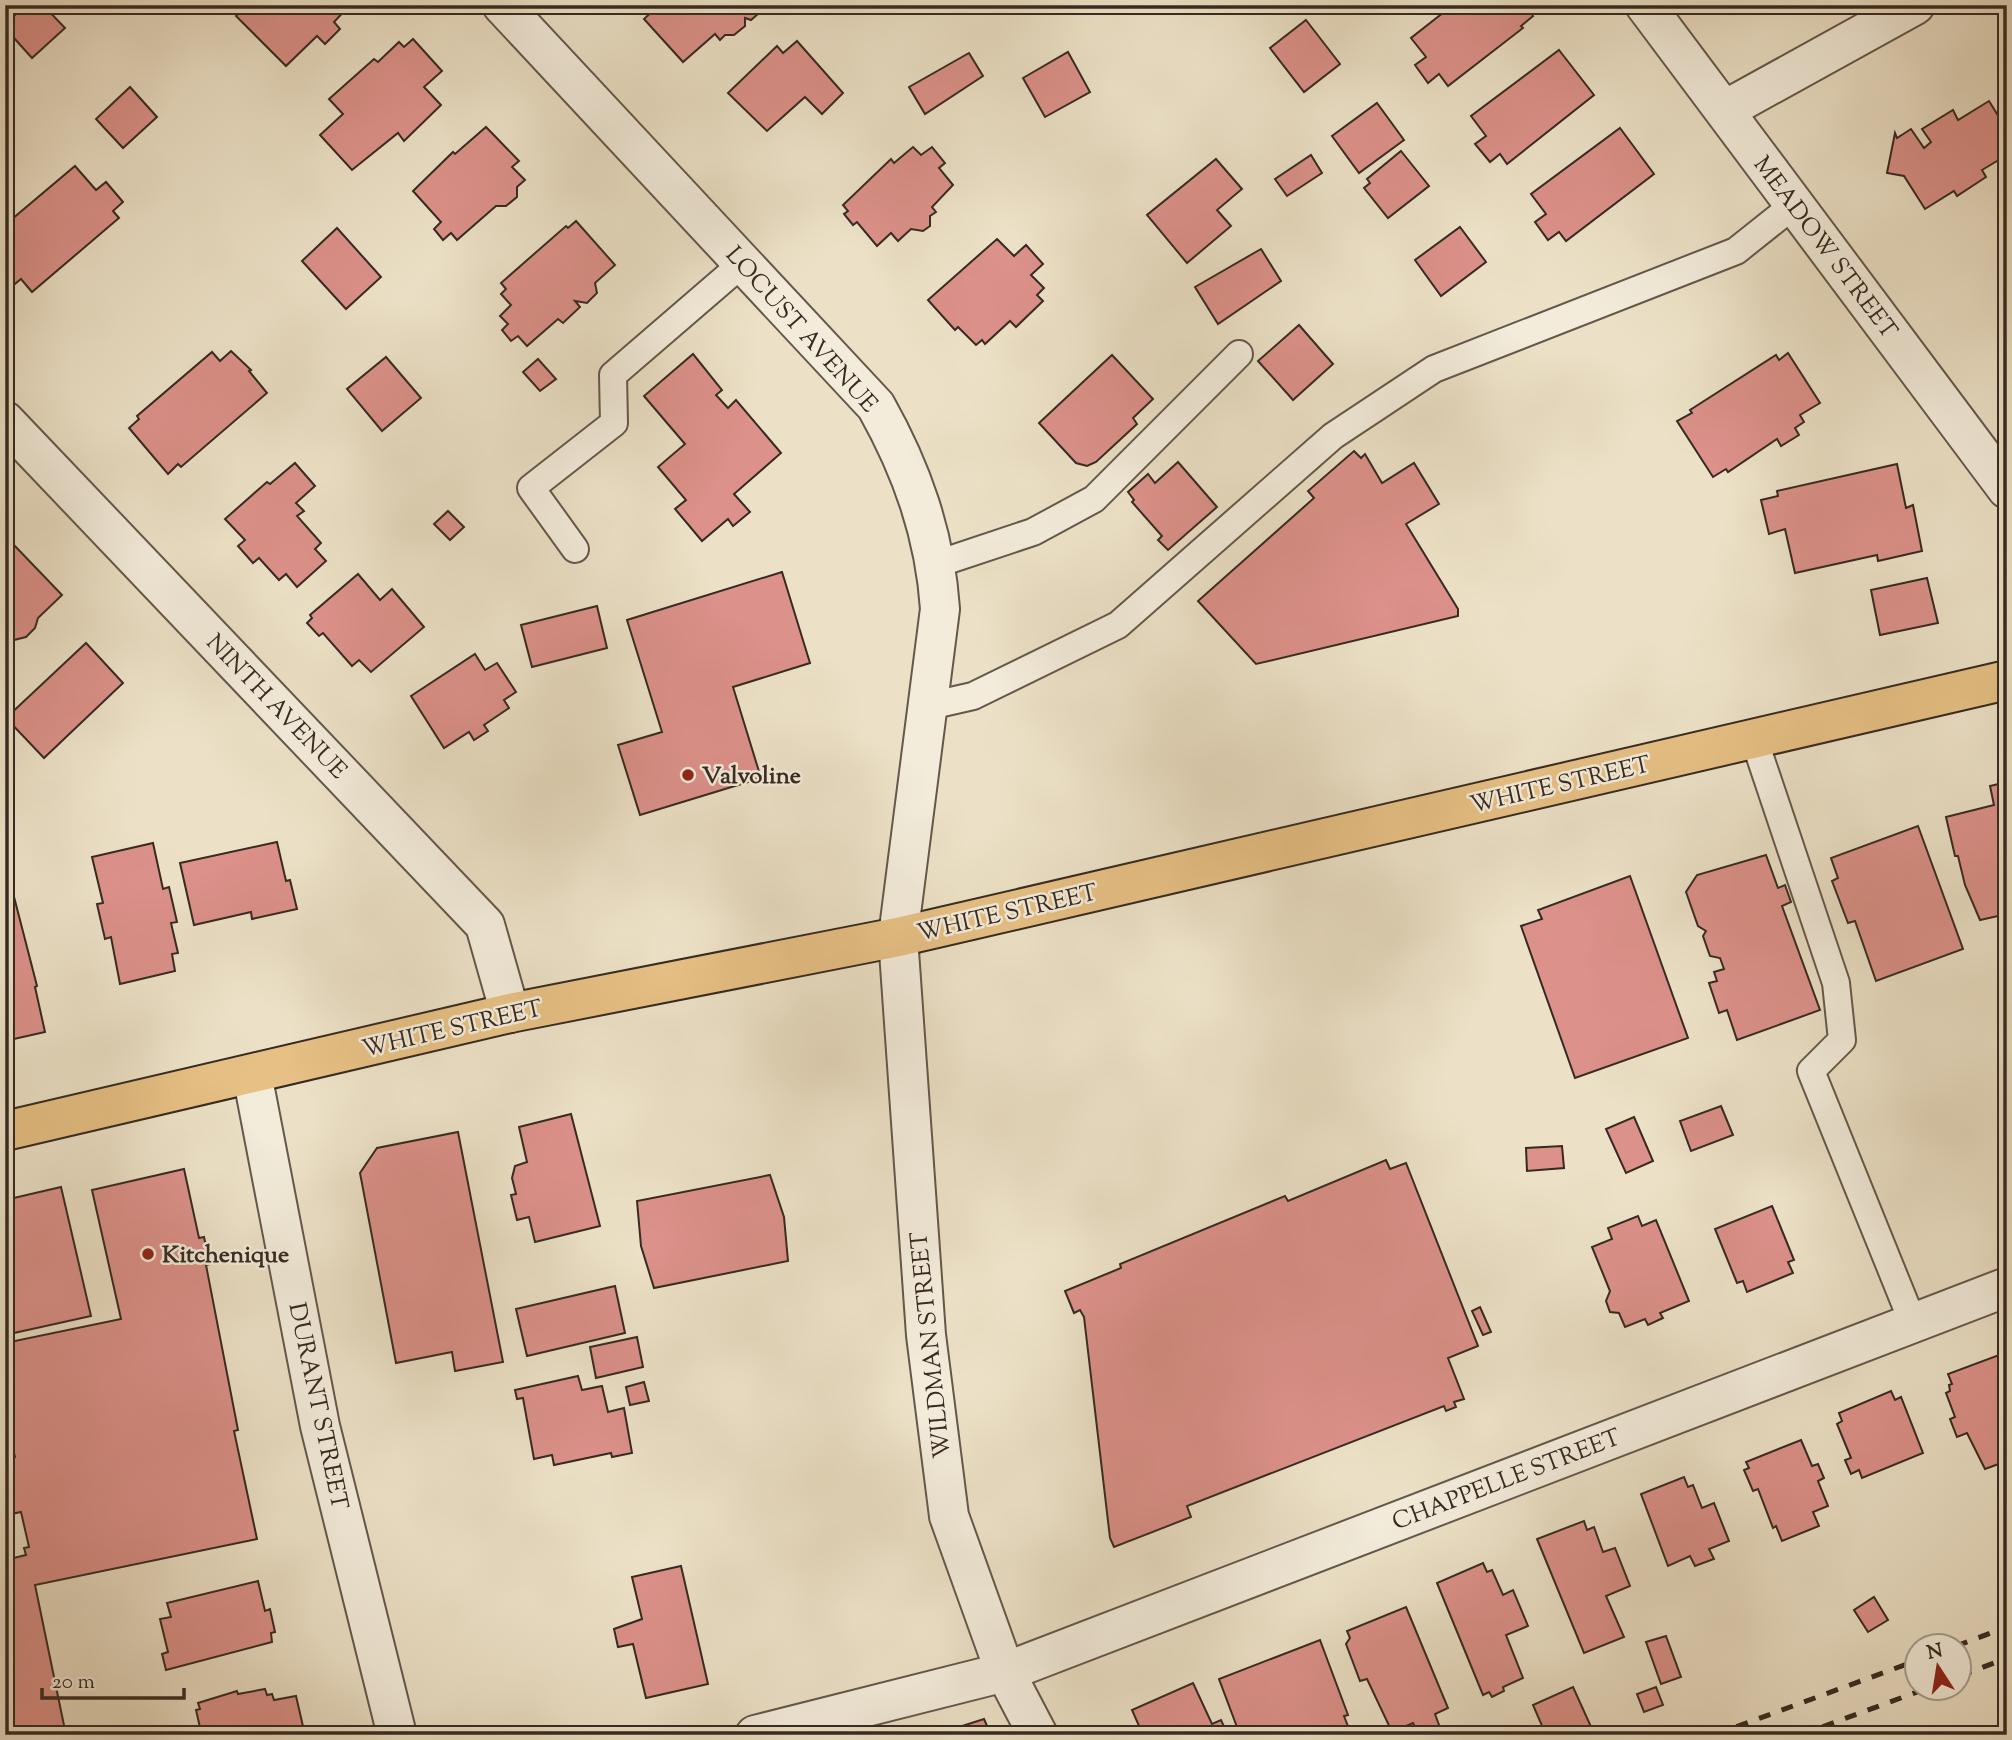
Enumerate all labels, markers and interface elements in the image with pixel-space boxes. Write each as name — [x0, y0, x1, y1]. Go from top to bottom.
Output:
street label: MEADOW STREET — [1744, 150, 1905, 347]
street label: LOCUST AVENUE — [717, 240, 885, 421]
street label: NINTH AVENUE — [197, 627, 354, 788]
street label: WHITE STREET — [1467, 749, 1654, 823]
place label: Valvoline — [702, 760, 801, 794]
marker: Valvoline — [680, 767, 696, 783]
street label: WHITE STREET — [914, 877, 1101, 951]
street label: WHITE STREET — [359, 993, 546, 1067]
street label: WILDMAN STREET — [903, 1230, 961, 1460]
place label: Kitchenique — [162, 1239, 289, 1273]
marker: Kitchenique — [140, 1246, 156, 1262]
street label: DURANT STREET — [279, 1300, 356, 1513]
street label: CHAPPELLE STREET — [1388, 1422, 1626, 1540]
north arrow — [1904, 1632, 1974, 1702]
text: N — [1925, 1638, 1945, 1668]
scale bar — [42, 1656, 184, 1700]
text: 20 m — [52, 1668, 95, 1698]

